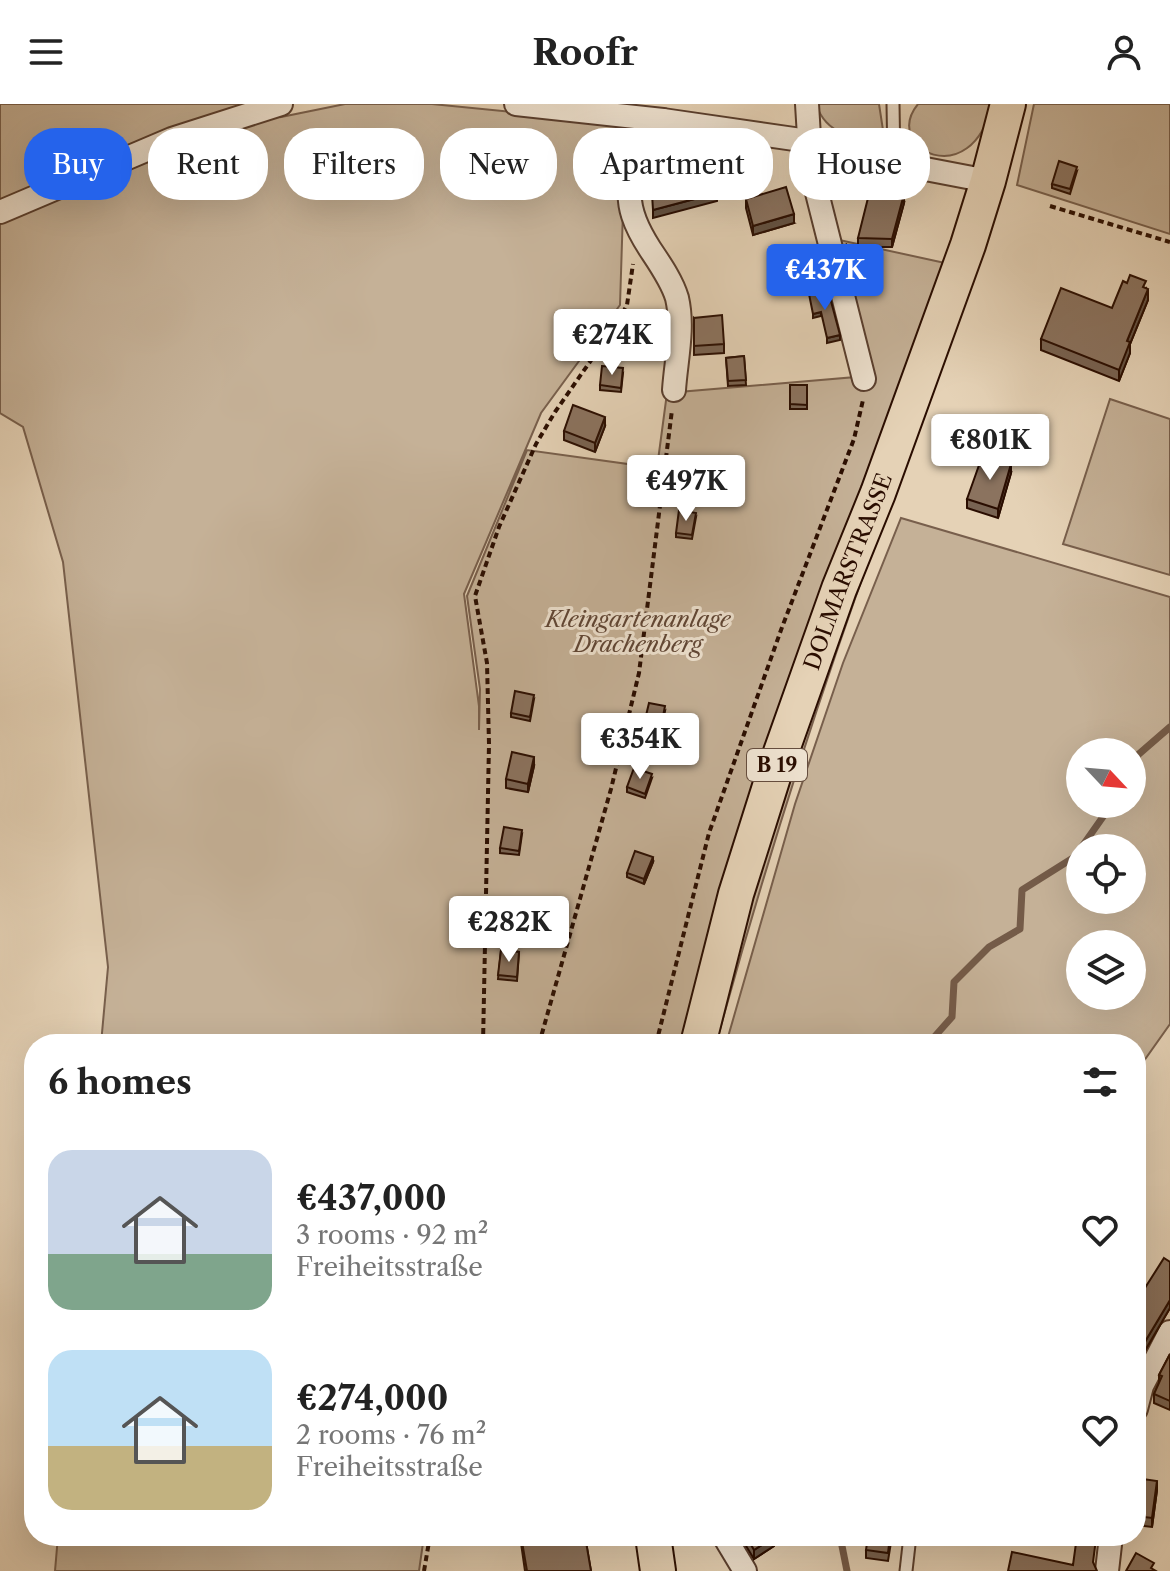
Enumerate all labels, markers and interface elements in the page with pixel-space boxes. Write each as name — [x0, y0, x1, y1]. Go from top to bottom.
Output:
icon: menu — [24, 30, 68, 74]
text: Roofr — [532, 30, 638, 74]
icon: person — [1102, 30, 1146, 74]
chip: Buy — [24, 128, 132, 200]
chip: Rent — [148, 128, 268, 200]
chip: Filters — [284, 128, 424, 200]
chip: New — [440, 128, 557, 200]
chip: Apartment — [573, 128, 773, 200]
chip: House — [789, 128, 930, 200]
pin: €437K — [769, 244, 881, 312]
text: €437K — [785, 254, 865, 286]
pin: €274K — [556, 309, 668, 377]
text: €274K — [572, 319, 652, 351]
pin: €801K — [934, 414, 1046, 482]
text: €801K — [949, 424, 1031, 456]
pin: €497K — [630, 455, 742, 523]
text: €497K — [645, 465, 727, 497]
street label: DOLMARSTRASSE — [798, 470, 898, 674]
park label: Kleingartenanlage Drachenberg — [543, 606, 732, 658]
pin: €354K — [584, 713, 696, 781]
text: €354K — [599, 723, 681, 755]
north arrow — [1066, 738, 1146, 818]
map controls — [1066, 738, 1146, 1010]
road number: B 19 — [747, 749, 807, 781]
button: locate — [1066, 834, 1146, 914]
pin: €282K — [453, 896, 565, 964]
text: €282K — [467, 906, 551, 938]
button: layers — [1066, 930, 1146, 1010]
icon: filters — [1078, 1060, 1122, 1104]
text: 6 homes — [48, 1061, 192, 1103]
text: €437,000 — [296, 1177, 447, 1219]
icon: home — [112, 1182, 208, 1278]
icon: heart — [1078, 1208, 1122, 1252]
text: 3 rooms · 92 m² — [296, 1219, 488, 1251]
text: Freiheitsstraße — [296, 1251, 483, 1283]
text: €274,000 — [296, 1377, 448, 1419]
icon: home — [112, 1382, 208, 1478]
icon: heart — [1078, 1408, 1122, 1452]
text: 2 rooms · 76 m² — [296, 1419, 486, 1451]
text: Freiheitsstraße — [296, 1451, 483, 1483]

